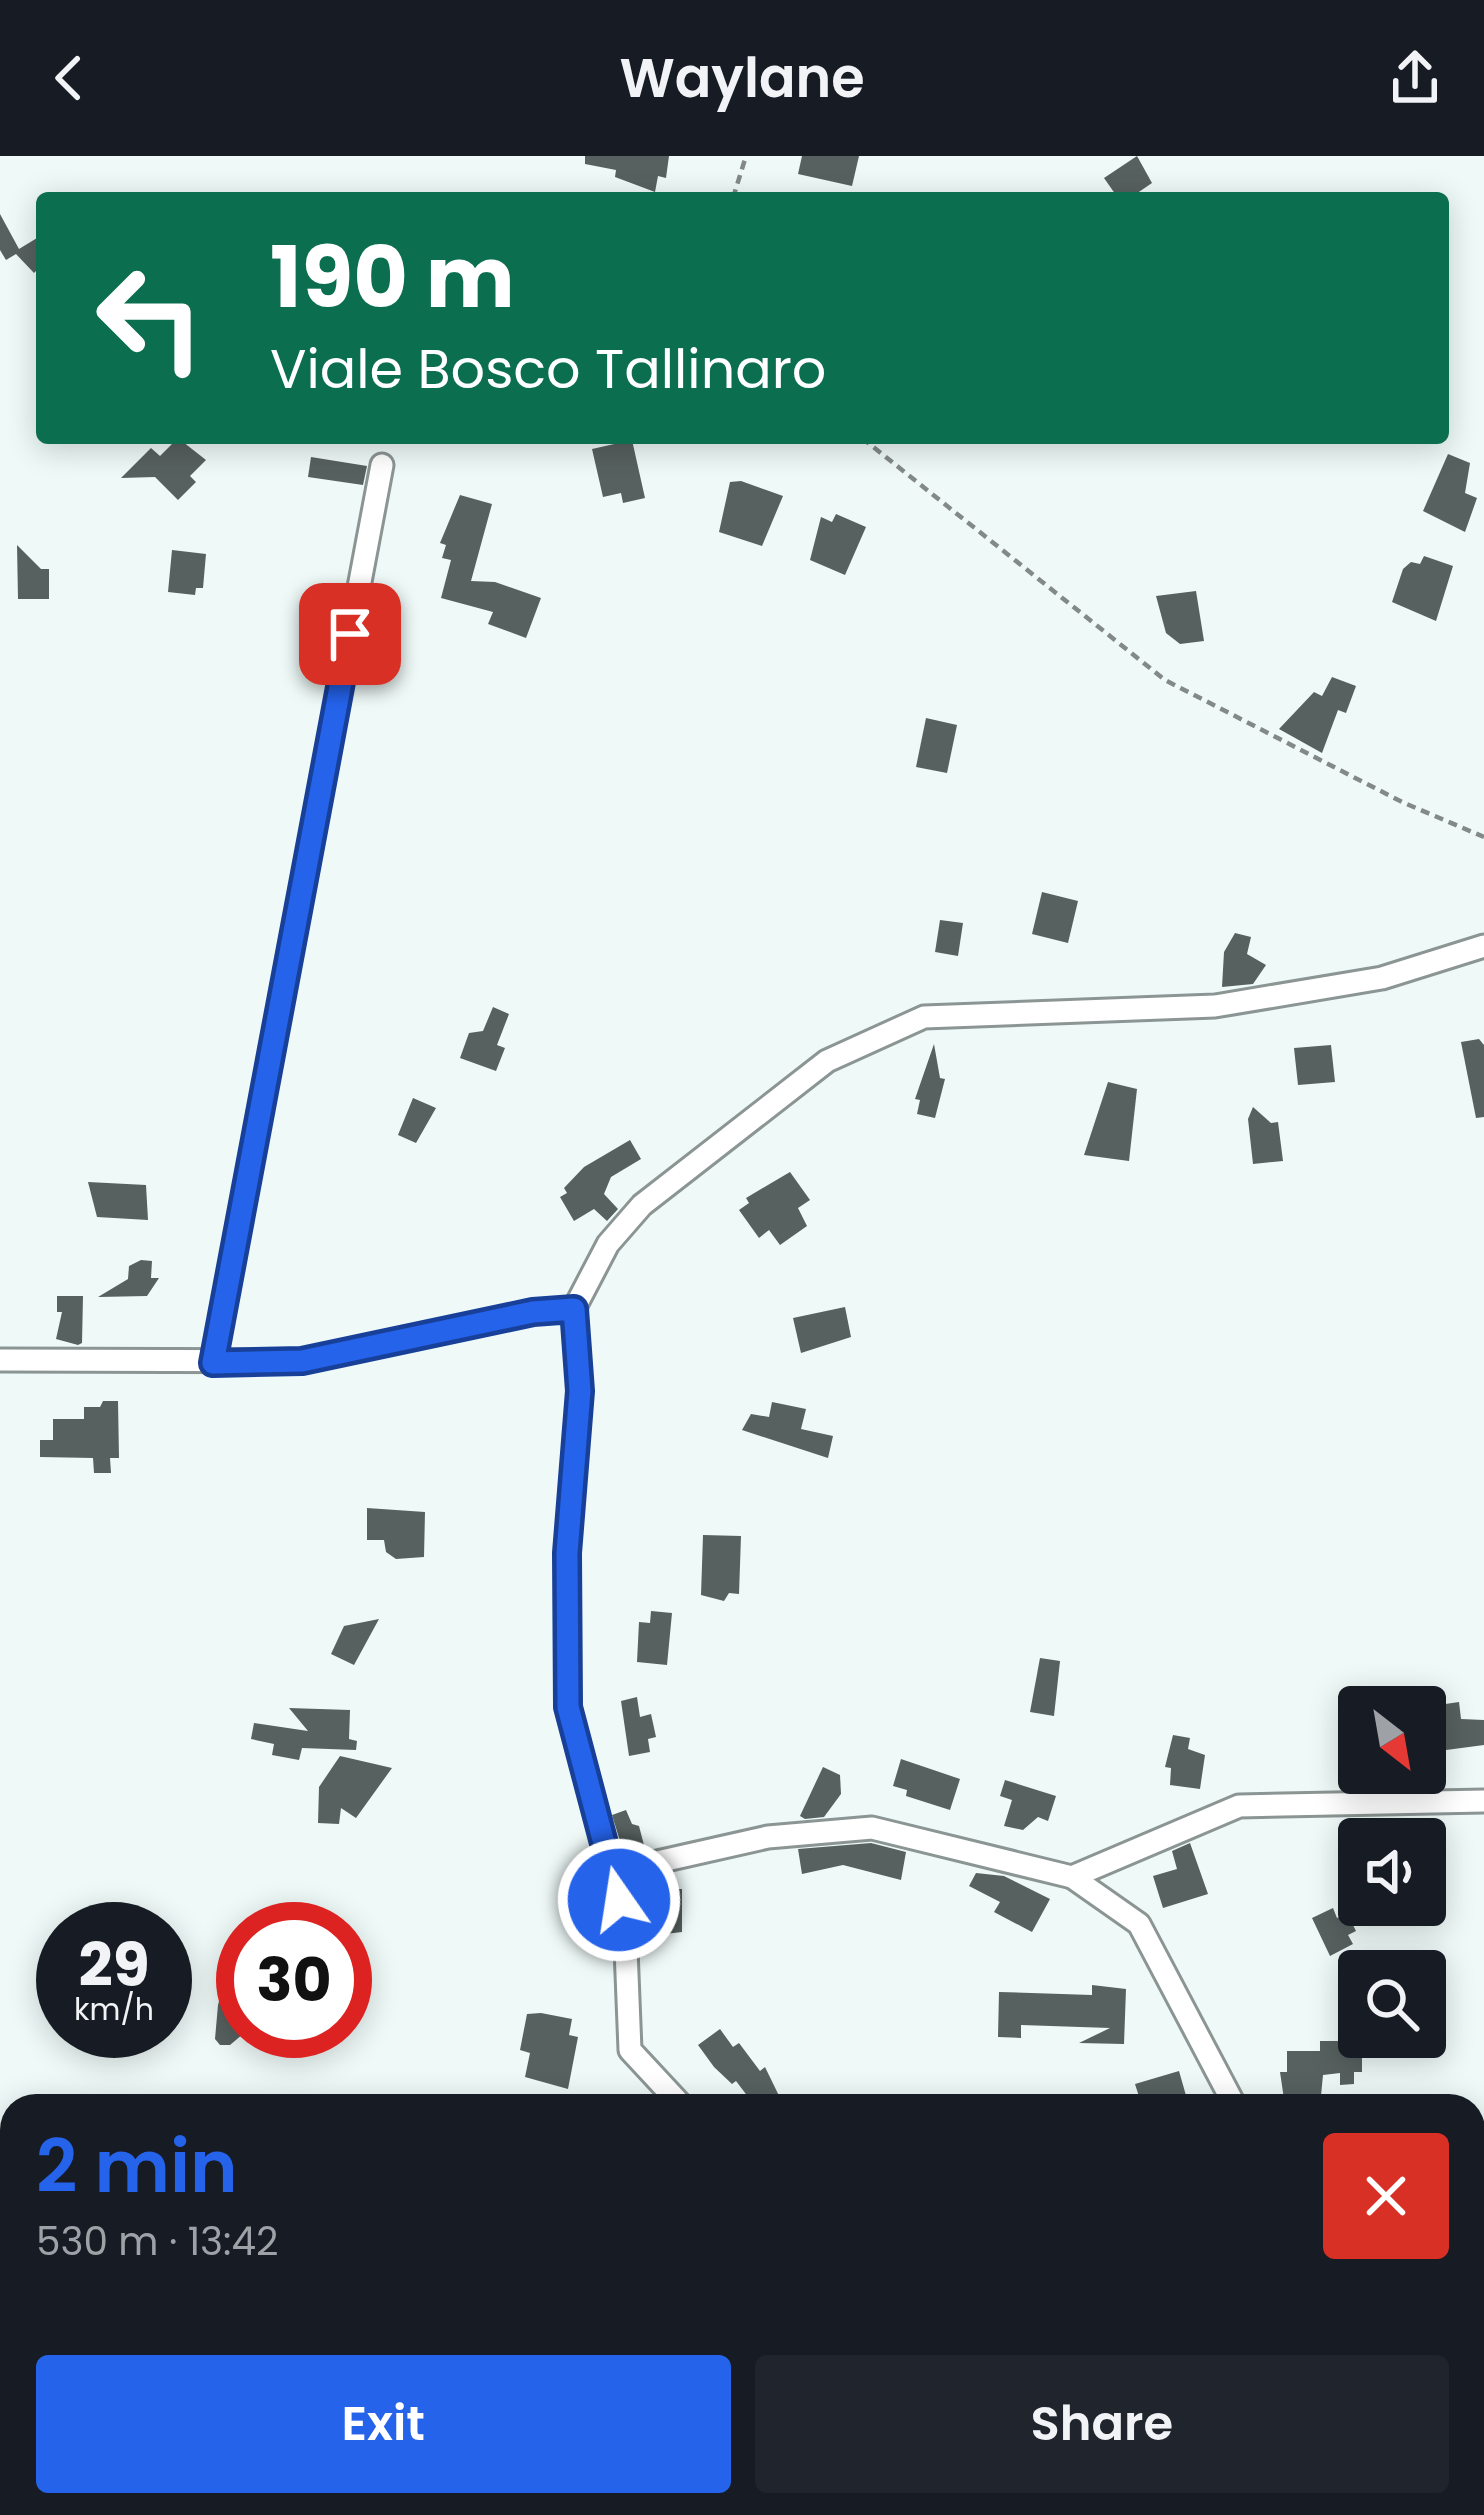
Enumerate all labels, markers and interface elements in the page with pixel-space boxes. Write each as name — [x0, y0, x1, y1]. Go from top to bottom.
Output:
text: Waylane — [619, 40, 865, 116]
icon: back — [36, 45, 102, 111]
icon: share — [1382, 45, 1448, 111]
text: 190 m — [270, 219, 515, 336]
icon: left — [72, 240, 228, 396]
text: Viale Bosco Tallinaro — [270, 331, 826, 407]
pin — [299, 583, 401, 685]
icon: arrive — [317, 601, 383, 667]
north arrow — [1338, 1686, 1446, 1794]
map controls — [1338, 1686, 1446, 2058]
button: sound — [1338, 1818, 1446, 1926]
position arrow — [556, 1837, 682, 1963]
speed limit sign: 30 — [216, 1902, 372, 2058]
text: 29 — [78, 1923, 150, 2007]
button: search — [1338, 1950, 1446, 2058]
text: km/h — [74, 1988, 154, 2031]
text: 2 min — [36, 2116, 238, 2217]
button: close — [1323, 2133, 1449, 2259]
text: 530 m · 13:42 — [36, 2214, 278, 2269]
button: Exit — [36, 2355, 731, 2493]
button: Share — [755, 2355, 1449, 2493]

